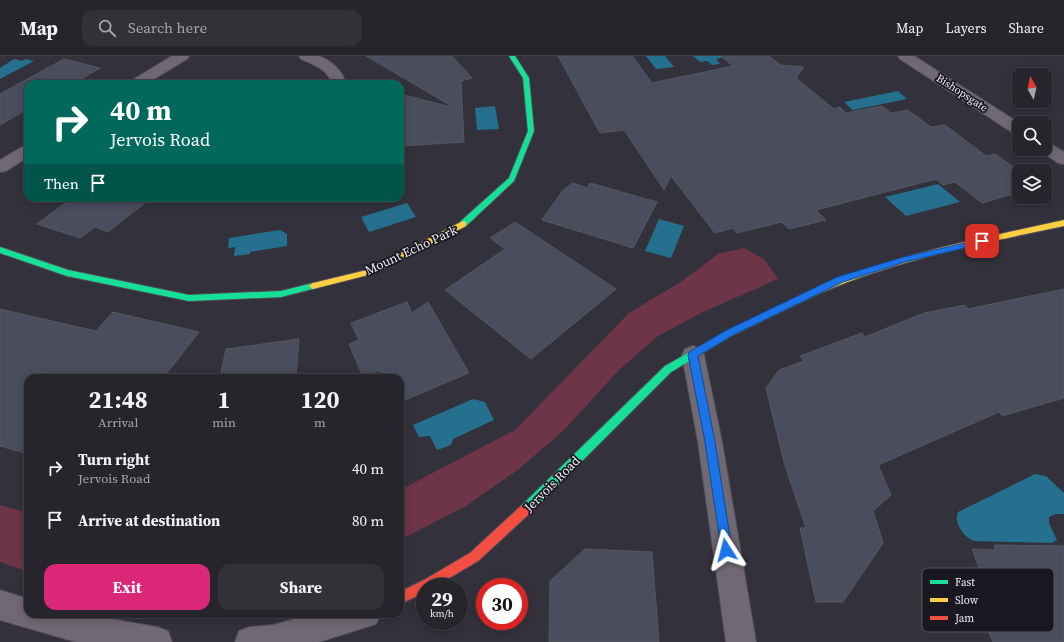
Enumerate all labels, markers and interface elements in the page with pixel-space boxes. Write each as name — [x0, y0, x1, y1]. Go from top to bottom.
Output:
search box — [82, 10, 362, 46]
text: Map — [20, 15, 58, 41]
icon: search — [96, 17, 118, 39]
text: Search here — [128, 17, 207, 38]
text: Map — [896, 18, 923, 38]
text: Layers — [945, 18, 987, 38]
text: Share — [1009, 18, 1044, 38]
north arrow — [1012, 68, 1052, 108]
map controls — [1012, 68, 1052, 204]
street label: Bishopsgate — [933, 71, 991, 116]
text: 40 m — [110, 91, 172, 129]
icon: right — [44, 96, 96, 148]
button: search — [1012, 116, 1052, 156]
text: Jervois Road — [110, 127, 210, 152]
button: layers — [1012, 164, 1052, 204]
icon: arrive — [87, 172, 109, 194]
text: Then — [44, 173, 79, 194]
street label: Mount Echo Park — [362, 221, 461, 279]
pin — [965, 224, 999, 258]
icon: arrive — [971, 230, 993, 252]
text: 21:48 — [89, 383, 148, 416]
text: 1 — [218, 383, 231, 416]
text: 120 — [300, 383, 339, 416]
text: Arrival — [98, 414, 138, 431]
text: min — [212, 414, 236, 431]
text: m — [314, 414, 326, 431]
text: Turn right — [78, 449, 150, 470]
street label: Jervois Road — [520, 452, 584, 516]
icon: right — [44, 457, 66, 479]
text: 40 m — [352, 458, 384, 479]
text: Jervois Road — [78, 470, 150, 487]
icon: arrive — [44, 509, 66, 531]
text: Arrive at destination — [78, 510, 220, 531]
text: 80 m — [352, 510, 384, 531]
position arrow — [705, 529, 747, 571]
button: Exit — [44, 564, 210, 610]
button: Share — [218, 564, 384, 610]
legend — [922, 568, 1054, 632]
text: Fast — [955, 575, 975, 590]
speed limit sign: 30 — [476, 578, 528, 630]
text: 29 — [431, 585, 453, 613]
text: Slow — [955, 593, 979, 608]
text: km/h — [430, 607, 454, 620]
text: Jam — [954, 611, 974, 626]

